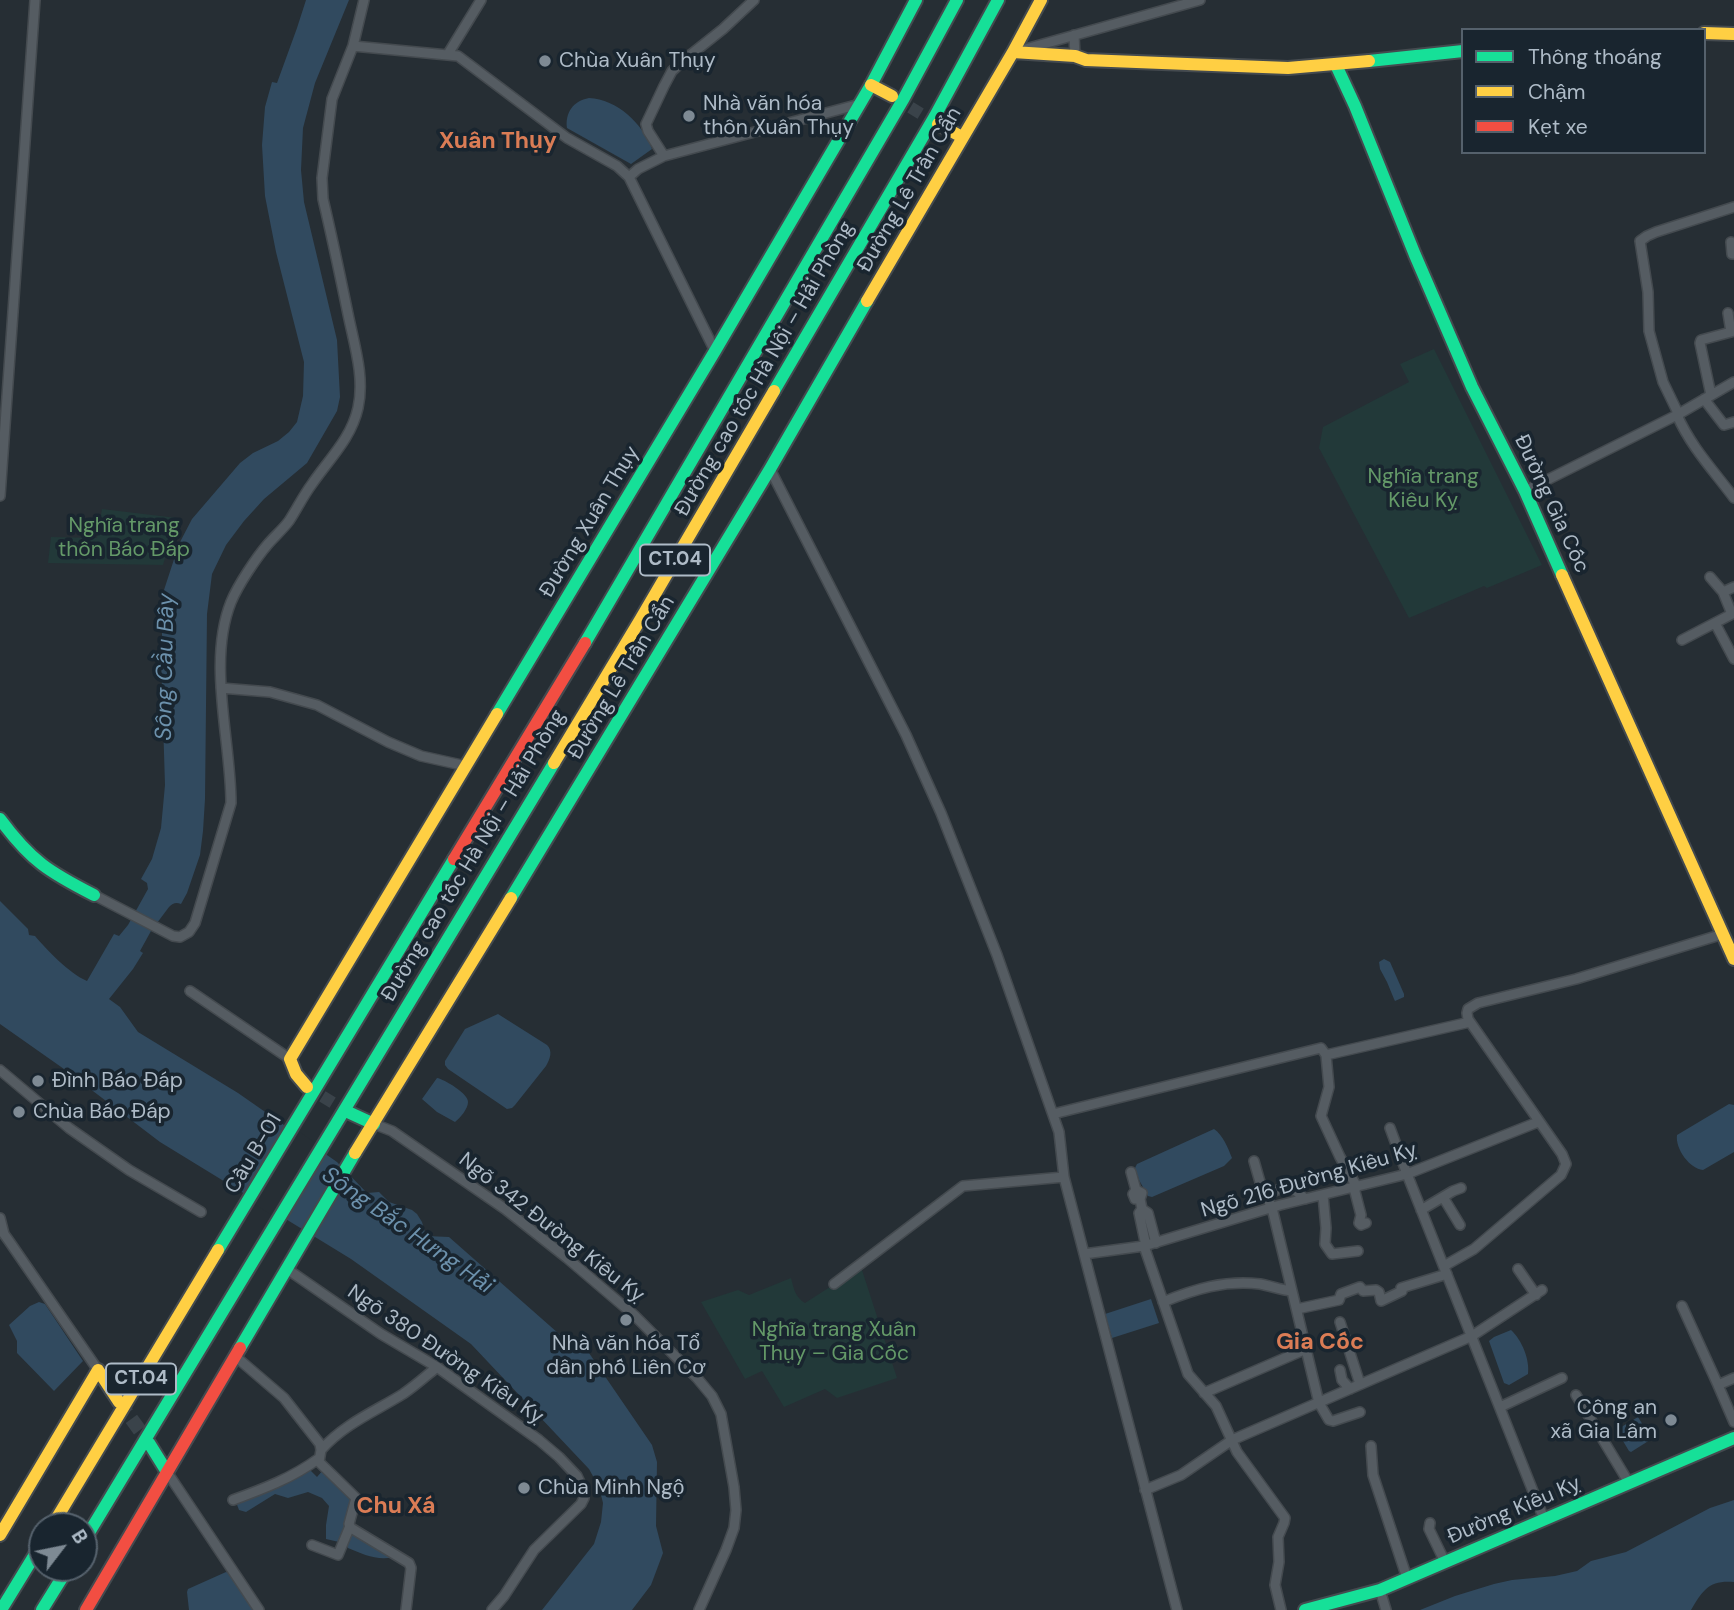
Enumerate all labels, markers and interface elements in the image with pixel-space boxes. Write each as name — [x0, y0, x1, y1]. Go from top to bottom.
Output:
legend — [1461, 28, 1706, 154]
text: Thông thoáng — [1528, 43, 1662, 71]
place label: Chùa Xuân Thụy — [559, 48, 716, 74]
marker: Chùa Xuân Thụy — [537, 53, 553, 69]
text: Chậm — [1528, 78, 1586, 106]
place label: Nhà văn hóa thôn Xuân Thụy — [703, 91, 854, 141]
street label: Đường Lê Trần Cẩn — [852, 103, 968, 277]
marker: Nhà văn hóa thôn Xuân Thụy — [681, 108, 697, 124]
text: Kẹt xe — [1528, 113, 1588, 141]
district label: Xuân Thụy — [439, 128, 557, 156]
street label: Đường cao tốc Hà Nội – Hải Phòng — [670, 217, 860, 521]
street label: Đường Gia Cốc — [1508, 431, 1594, 577]
street label: Đường Xuân Thụy — [535, 442, 645, 602]
park label: Nghĩa trang Kiêu Kỵ — [1367, 464, 1479, 514]
park label: Nghĩa trang thôn Báo Đáp — [58, 513, 190, 563]
road number: CT.04 — [640, 544, 710, 576]
street label: Đường Lê Trần Cẩn — [563, 592, 681, 764]
water label: Sông Cầu Bây — [151, 593, 181, 741]
street label: Đường cao tốc Hà Nội – Hải Phòng — [377, 705, 571, 1007]
place label: Đình Báo Đáp — [52, 1068, 183, 1094]
marker: Đình Báo Đáp — [30, 1073, 46, 1089]
place label: Chùa Báo Đáp — [33, 1099, 171, 1125]
marker: Chùa Báo Đáp — [11, 1104, 27, 1120]
street label: Cầu B-01 — [220, 1109, 288, 1199]
street label: Ngõ 216 Đường Kiêu Kỵ — [1198, 1138, 1420, 1224]
street label: Ngõ 342 Đường Kiêu Kỵ — [453, 1148, 649, 1308]
water label: Sông Bắc Hưng Hải — [316, 1162, 498, 1300]
street label: Ngõ 380 Đường Kiêu Kỵ — [342, 1280, 548, 1430]
marker: Nhà văn hóa Tổ dân phố Liên Cơ — [618, 1312, 634, 1328]
park label: Nghĩa trang Xuân Thụy – Gia Cốc — [752, 1317, 916, 1367]
district label: Gia Cốc — [1276, 1329, 1364, 1357]
place label: Nhà văn hóa Tổ dân phố Liên Cơ — [546, 1331, 706, 1381]
road number: CT.04 — [106, 1364, 176, 1394]
place label: Công an xã Gia Lâm — [1550, 1395, 1657, 1445]
marker: Công an xã Gia Lâm — [1663, 1412, 1679, 1428]
street label: Đường Kiêu Kỵ — [1444, 1472, 1584, 1550]
place label: Chùa Minh Ngộ — [538, 1475, 684, 1501]
marker: Chùa Minh Ngộ — [516, 1480, 532, 1496]
district label: Chu Xá — [356, 1493, 436, 1521]
north arrow — [28, 1512, 98, 1582]
text: B — [66, 1525, 93, 1548]

